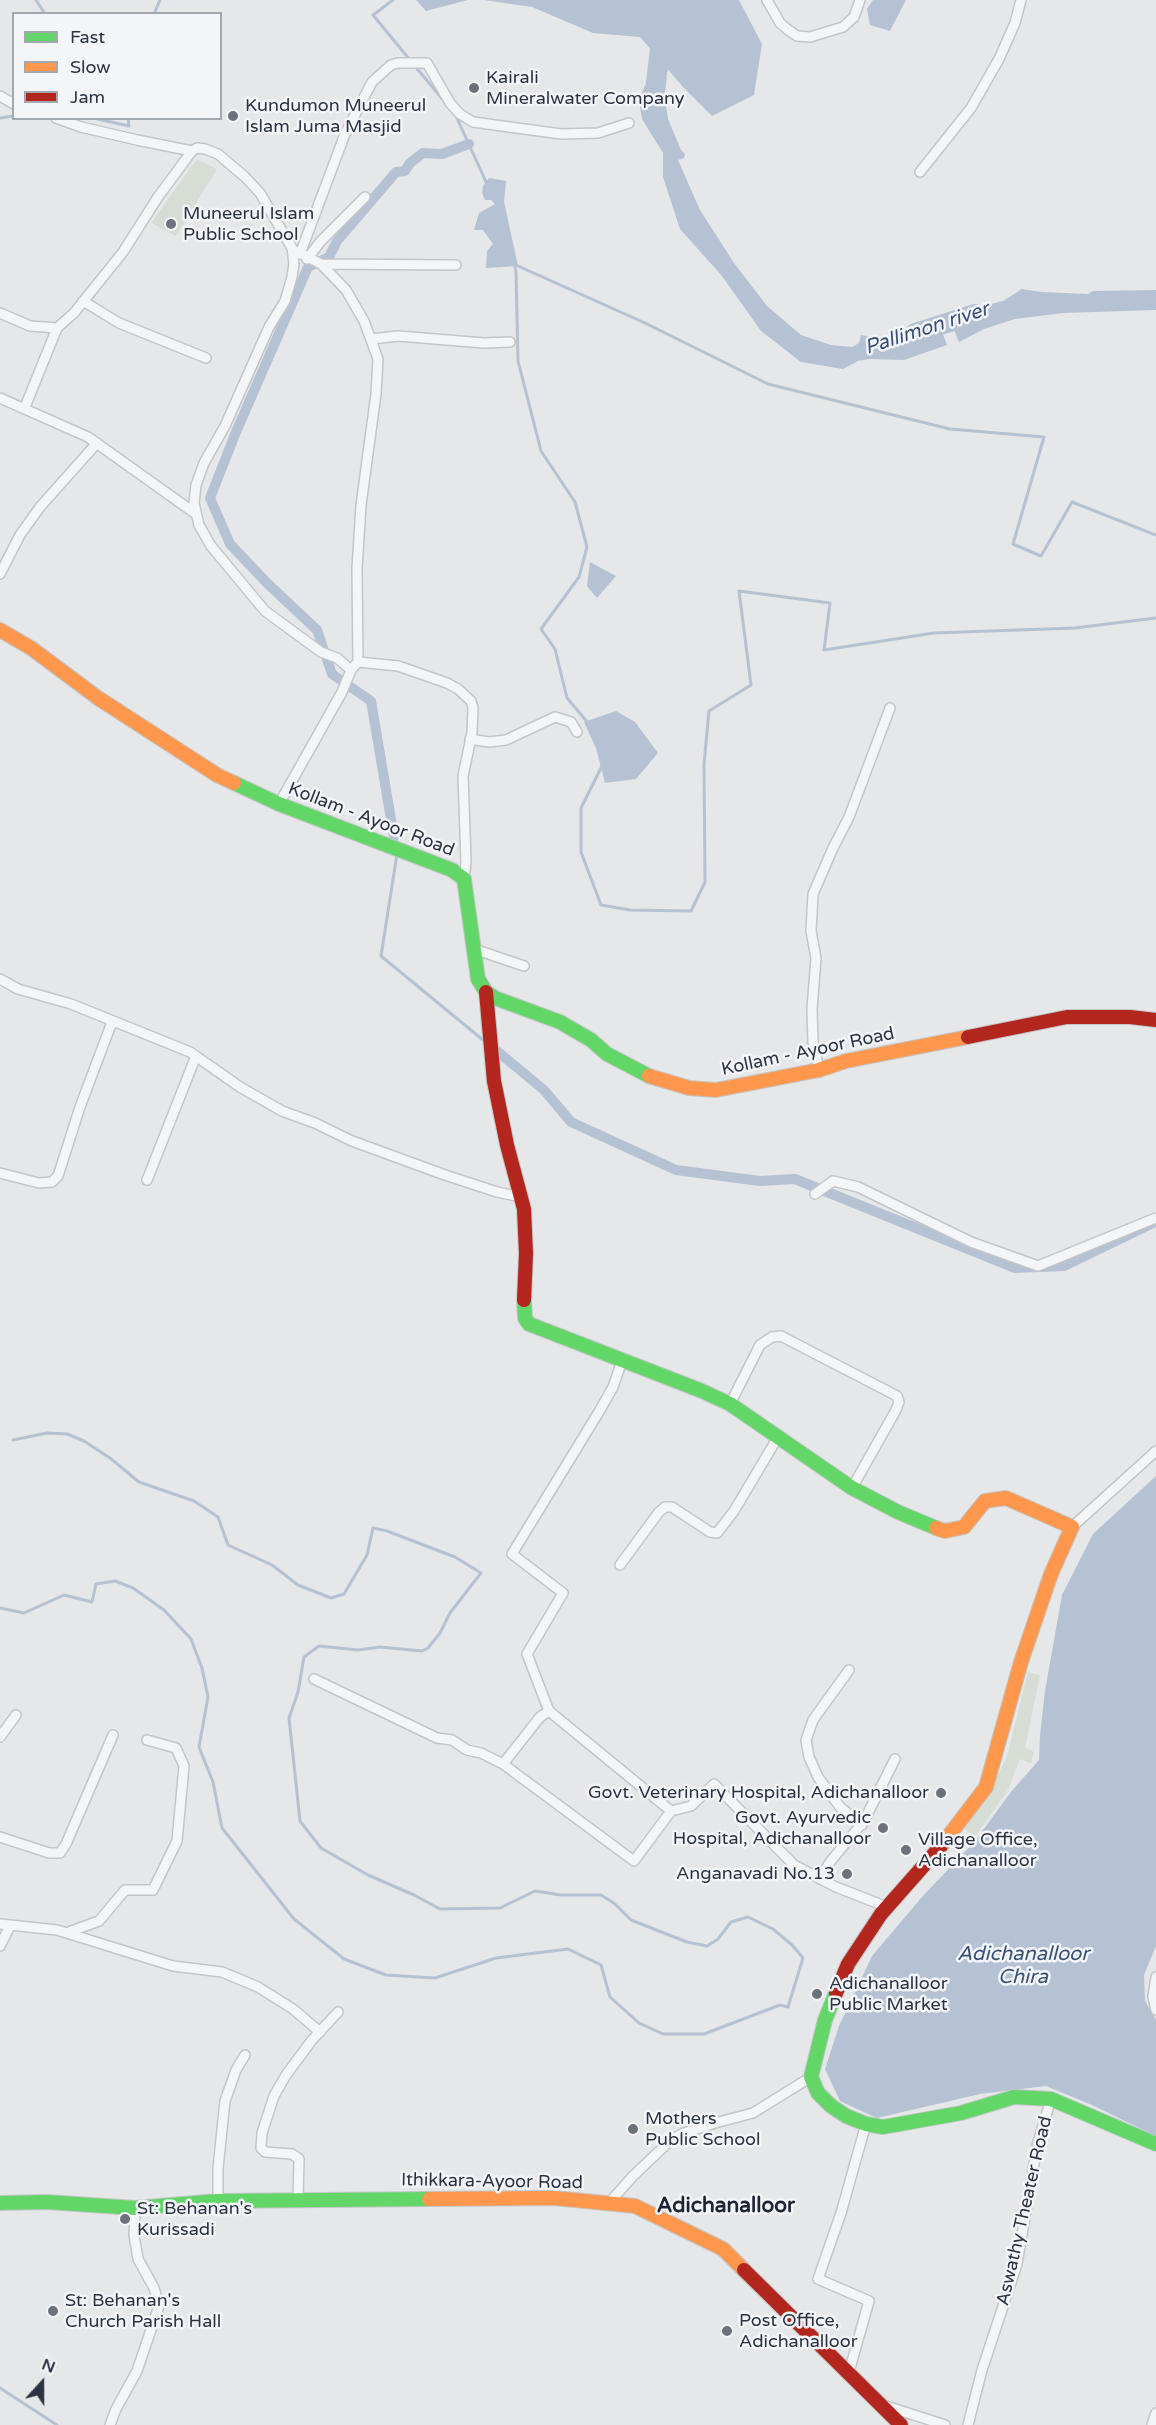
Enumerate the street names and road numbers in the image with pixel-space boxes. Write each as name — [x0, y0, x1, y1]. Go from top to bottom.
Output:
street label: Kollam - Ayoor Road — [285, 778, 457, 862]
street label: Kollam - Ayoor Road — [720, 1023, 896, 1081]
street label: Aswathy Theater Road — [993, 2114, 1057, 2308]
street label: Ithikkara-Ayoor Road — [401, 2170, 583, 2194]

